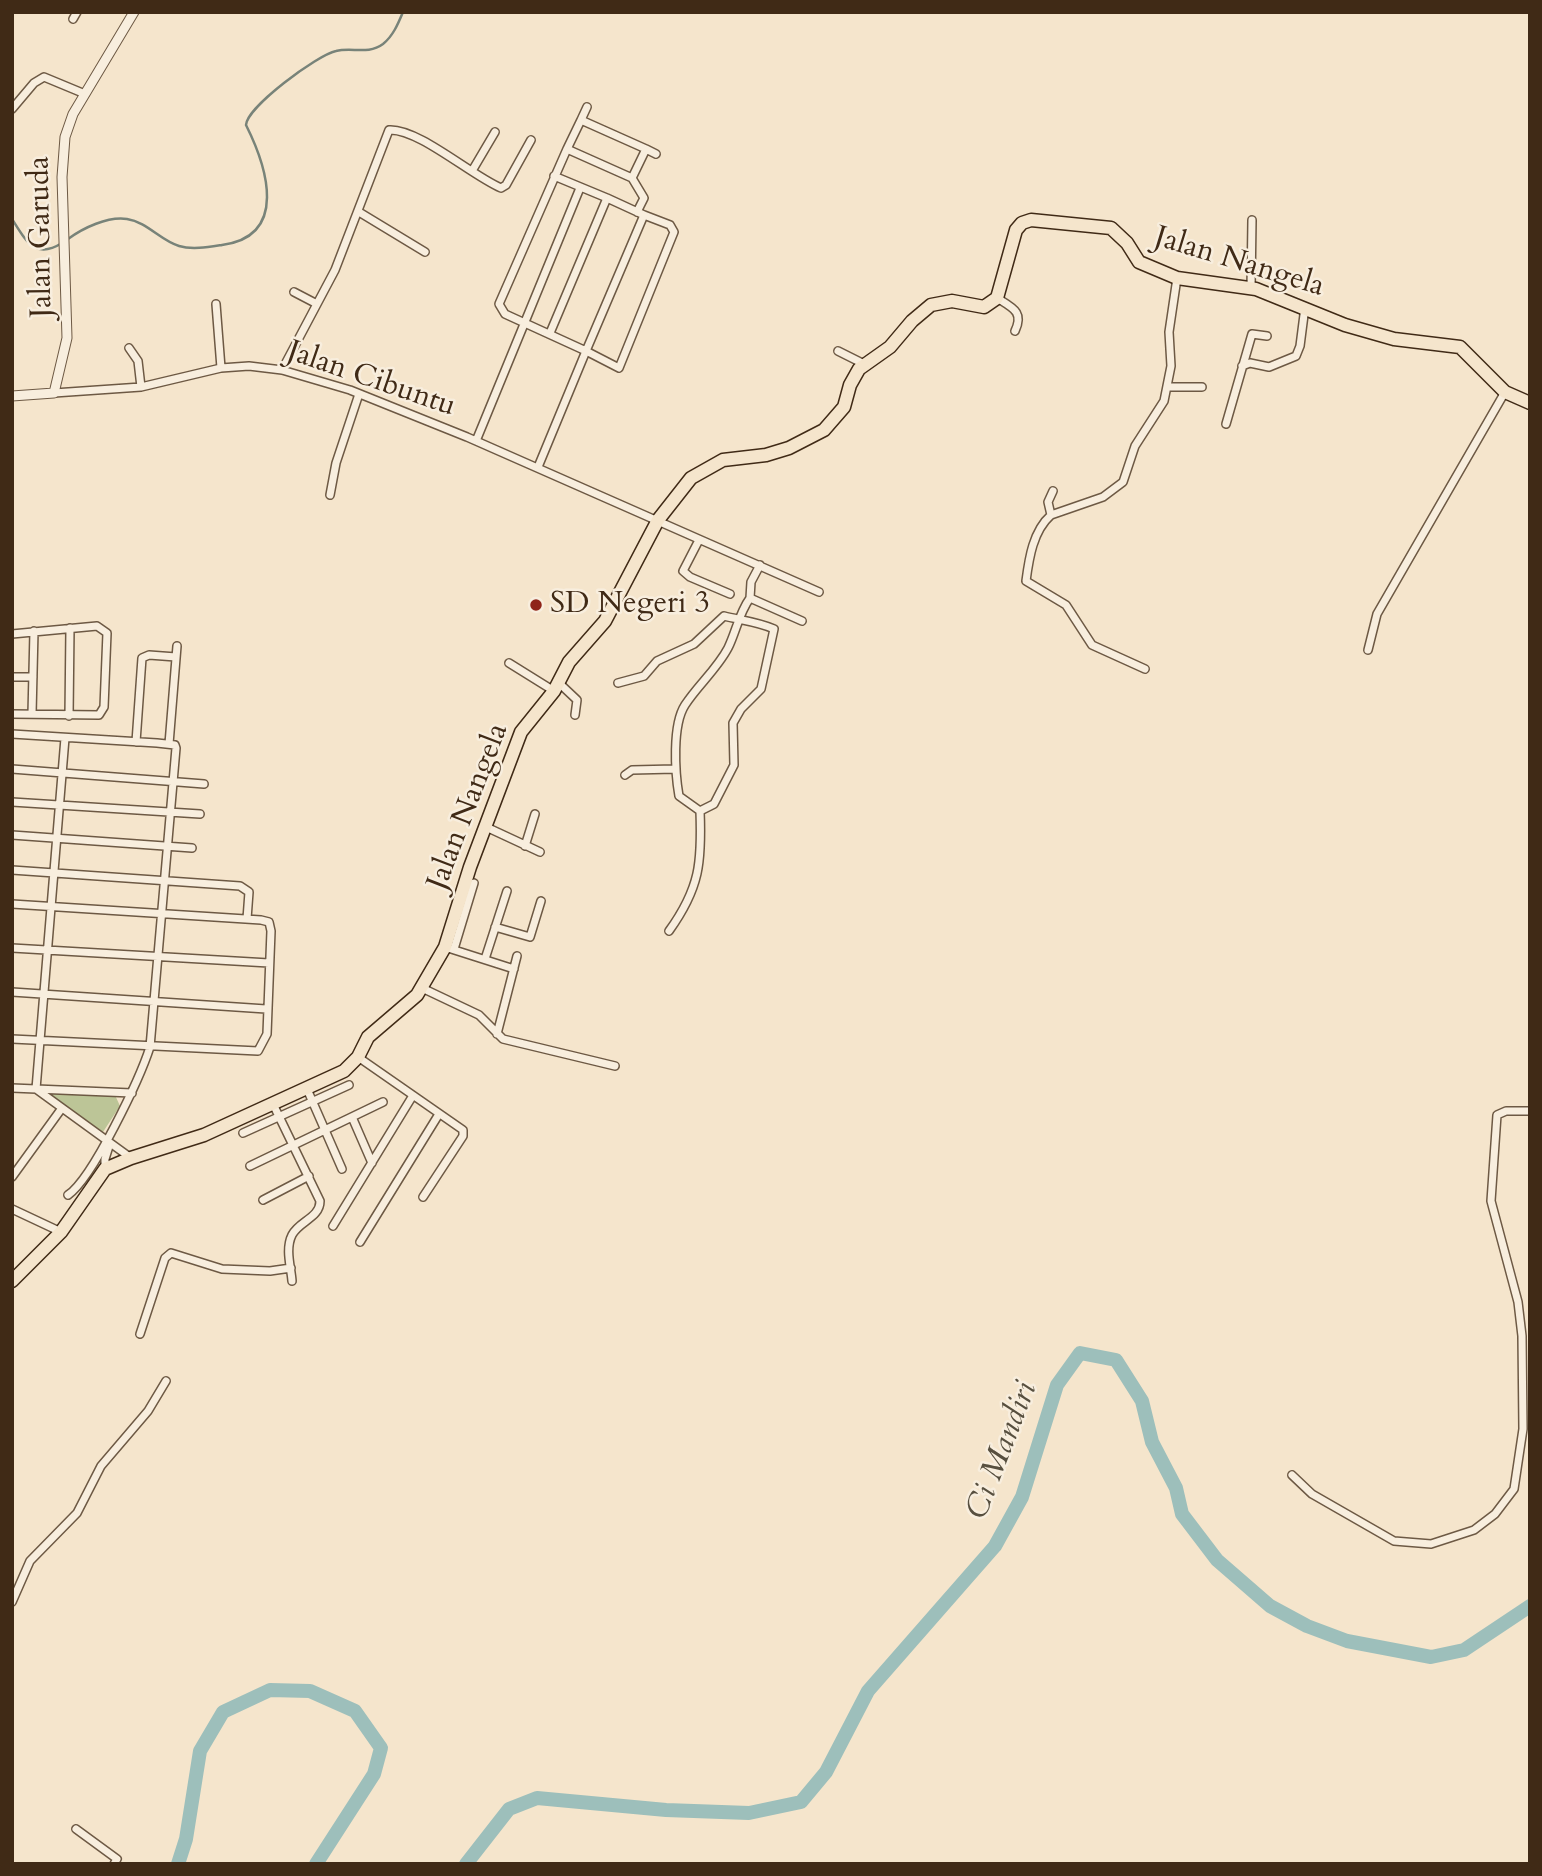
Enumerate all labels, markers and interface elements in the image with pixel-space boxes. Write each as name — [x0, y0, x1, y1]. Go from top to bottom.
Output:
street label: Jalan Garuda — [23, 156, 61, 318]
street label: Jalan Nangela — [1150, 220, 1328, 306]
street label: Jalan Cibuntu — [282, 334, 460, 426]
place label: SD Negeri 3 — [550, 587, 710, 623]
marker: SD Negeri 3 — [528, 597, 544, 613]
street label: Jalan Nangela — [421, 719, 517, 895]
water label: Ci Mandiri — [959, 1377, 1047, 1525]

